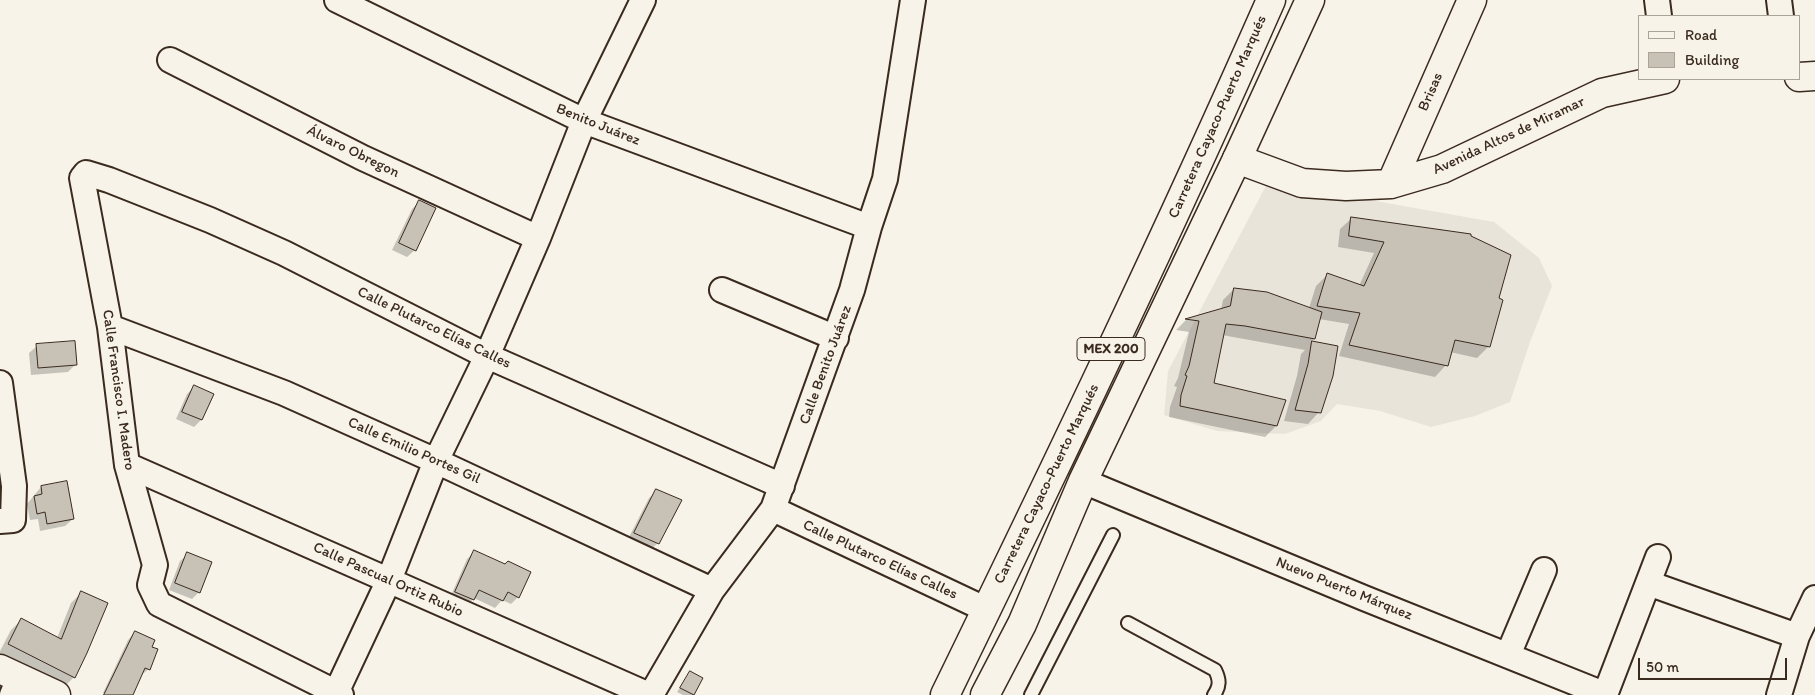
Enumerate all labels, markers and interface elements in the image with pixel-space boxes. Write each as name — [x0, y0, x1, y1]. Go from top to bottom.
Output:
street label: Carretera Cayaco-Puerto Marqués — [1165, 13, 1271, 221]
legend — [1638, 15, 1800, 80]
text: Road — [1685, 26, 1717, 44]
text: Building — [1685, 51, 1739, 69]
street label: Brisas — [1415, 70, 1447, 114]
street label: Avenida Altos de Miramar — [1430, 93, 1588, 179]
street label: Benito Juárez — [553, 100, 643, 150]
street label: Álvaro Obregon — [304, 122, 402, 182]
street label: Calle Plutarco Elías Calles — [354, 283, 514, 373]
street label: Calle Benito Juárez — [796, 303, 856, 427]
street label: Calle Francisco I. Madero — [98, 308, 138, 472]
road number: MEX 200 — [1077, 338, 1145, 360]
street label: Carretera Cayaco-Puerto Marqués — [991, 381, 1103, 587]
street label: Calle Emilio Portes Gil — [345, 414, 483, 488]
street label: Calle Plutarco Elías Calles — [800, 516, 960, 604]
street label: Calle Pascual Ortiz Rubio — [310, 539, 466, 621]
street label: Nuevo Puerto Márquez — [1273, 553, 1415, 625]
scale bar — [1640, 648, 1789, 680]
text: 50 m — [1646, 658, 1679, 676]

